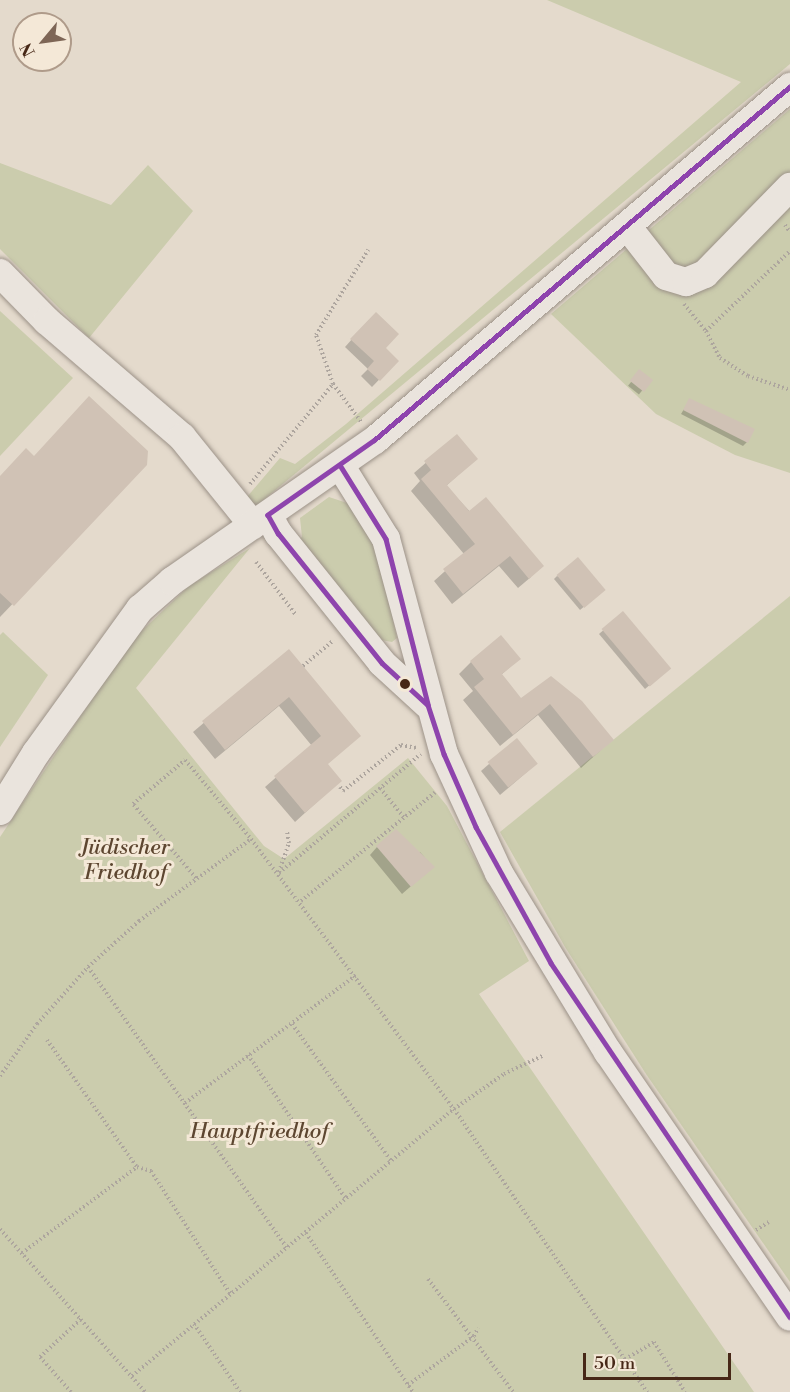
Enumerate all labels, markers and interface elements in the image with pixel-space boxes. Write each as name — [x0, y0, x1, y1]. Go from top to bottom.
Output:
north arrow — [12, 12, 72, 72]
text: N — [16, 39, 40, 60]
unlabelled marker — [399, 678, 411, 690]
park label: Jüdischer Friedhof — [80, 834, 170, 885]
park label: Hauptfriedhof — [190, 1119, 328, 1145]
scale bar — [586, 1341, 734, 1379]
text: 50 m — [594, 1352, 635, 1375]

